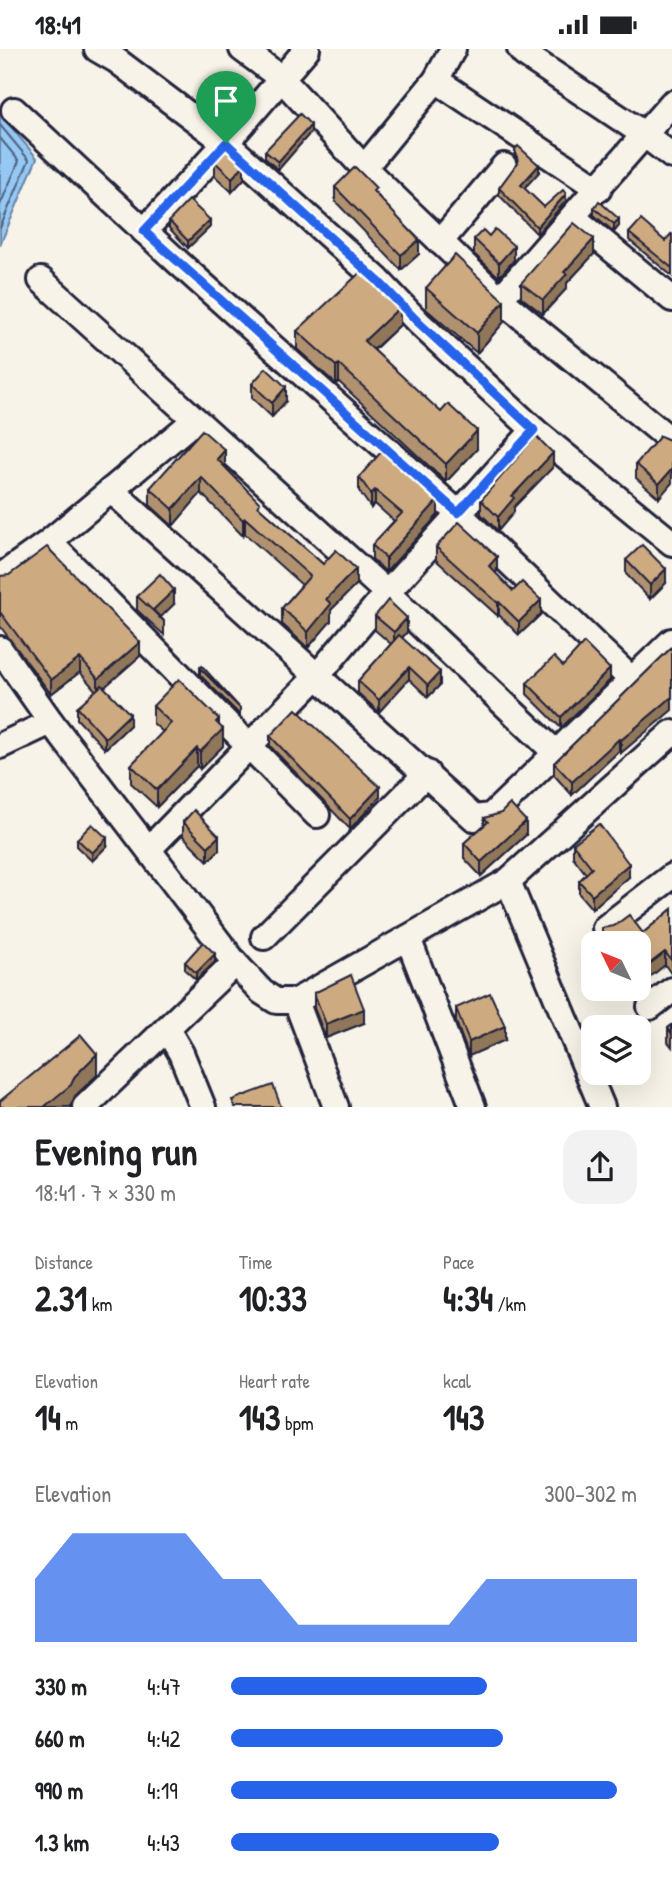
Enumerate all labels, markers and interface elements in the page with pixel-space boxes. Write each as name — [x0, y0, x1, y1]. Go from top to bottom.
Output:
text: 18:41 — [35, 7, 81, 42]
pin — [196, 71, 256, 143]
icon: arrive — [207, 82, 245, 120]
north arrow — [581, 931, 651, 1001]
map controls — [581, 931, 651, 1085]
button: layers — [581, 1015, 651, 1085]
text: Evening run — [35, 1125, 198, 1177]
button: share — [563, 1130, 637, 1204]
text: 18:41 · 7 × 330 m — [35, 1177, 176, 1208]
text: Distance — [35, 1249, 93, 1275]
text: Time — [239, 1249, 273, 1275]
text: Pace — [443, 1249, 475, 1275]
text: 2.31 — [35, 1275, 87, 1322]
text: 10:33 — [239, 1275, 307, 1322]
text: 4:34 — [443, 1275, 493, 1322]
text: km — [87, 1291, 112, 1317]
text: /km — [493, 1291, 526, 1317]
text: Elevation — [35, 1368, 98, 1394]
text: Heart rate — [239, 1368, 310, 1394]
text: kcal — [443, 1368, 471, 1394]
text: 14 — [35, 1394, 61, 1441]
text: 143 — [239, 1394, 281, 1441]
text: 143 — [443, 1394, 485, 1441]
text: m — [61, 1410, 78, 1436]
text: bpm — [281, 1410, 314, 1436]
text: Elevation — [35, 1478, 111, 1509]
text: 300–302 m — [544, 1478, 637, 1509]
text: 330 m — [35, 1671, 87, 1702]
text: 4:47 — [147, 1671, 181, 1702]
text: 660 m — [35, 1723, 85, 1754]
text: 4:42 — [147, 1723, 180, 1754]
text: 990 m — [35, 1775, 83, 1806]
text: 4:19 — [147, 1775, 178, 1806]
text: 1.3 km — [35, 1827, 89, 1858]
text: 4:43 — [147, 1827, 180, 1858]

